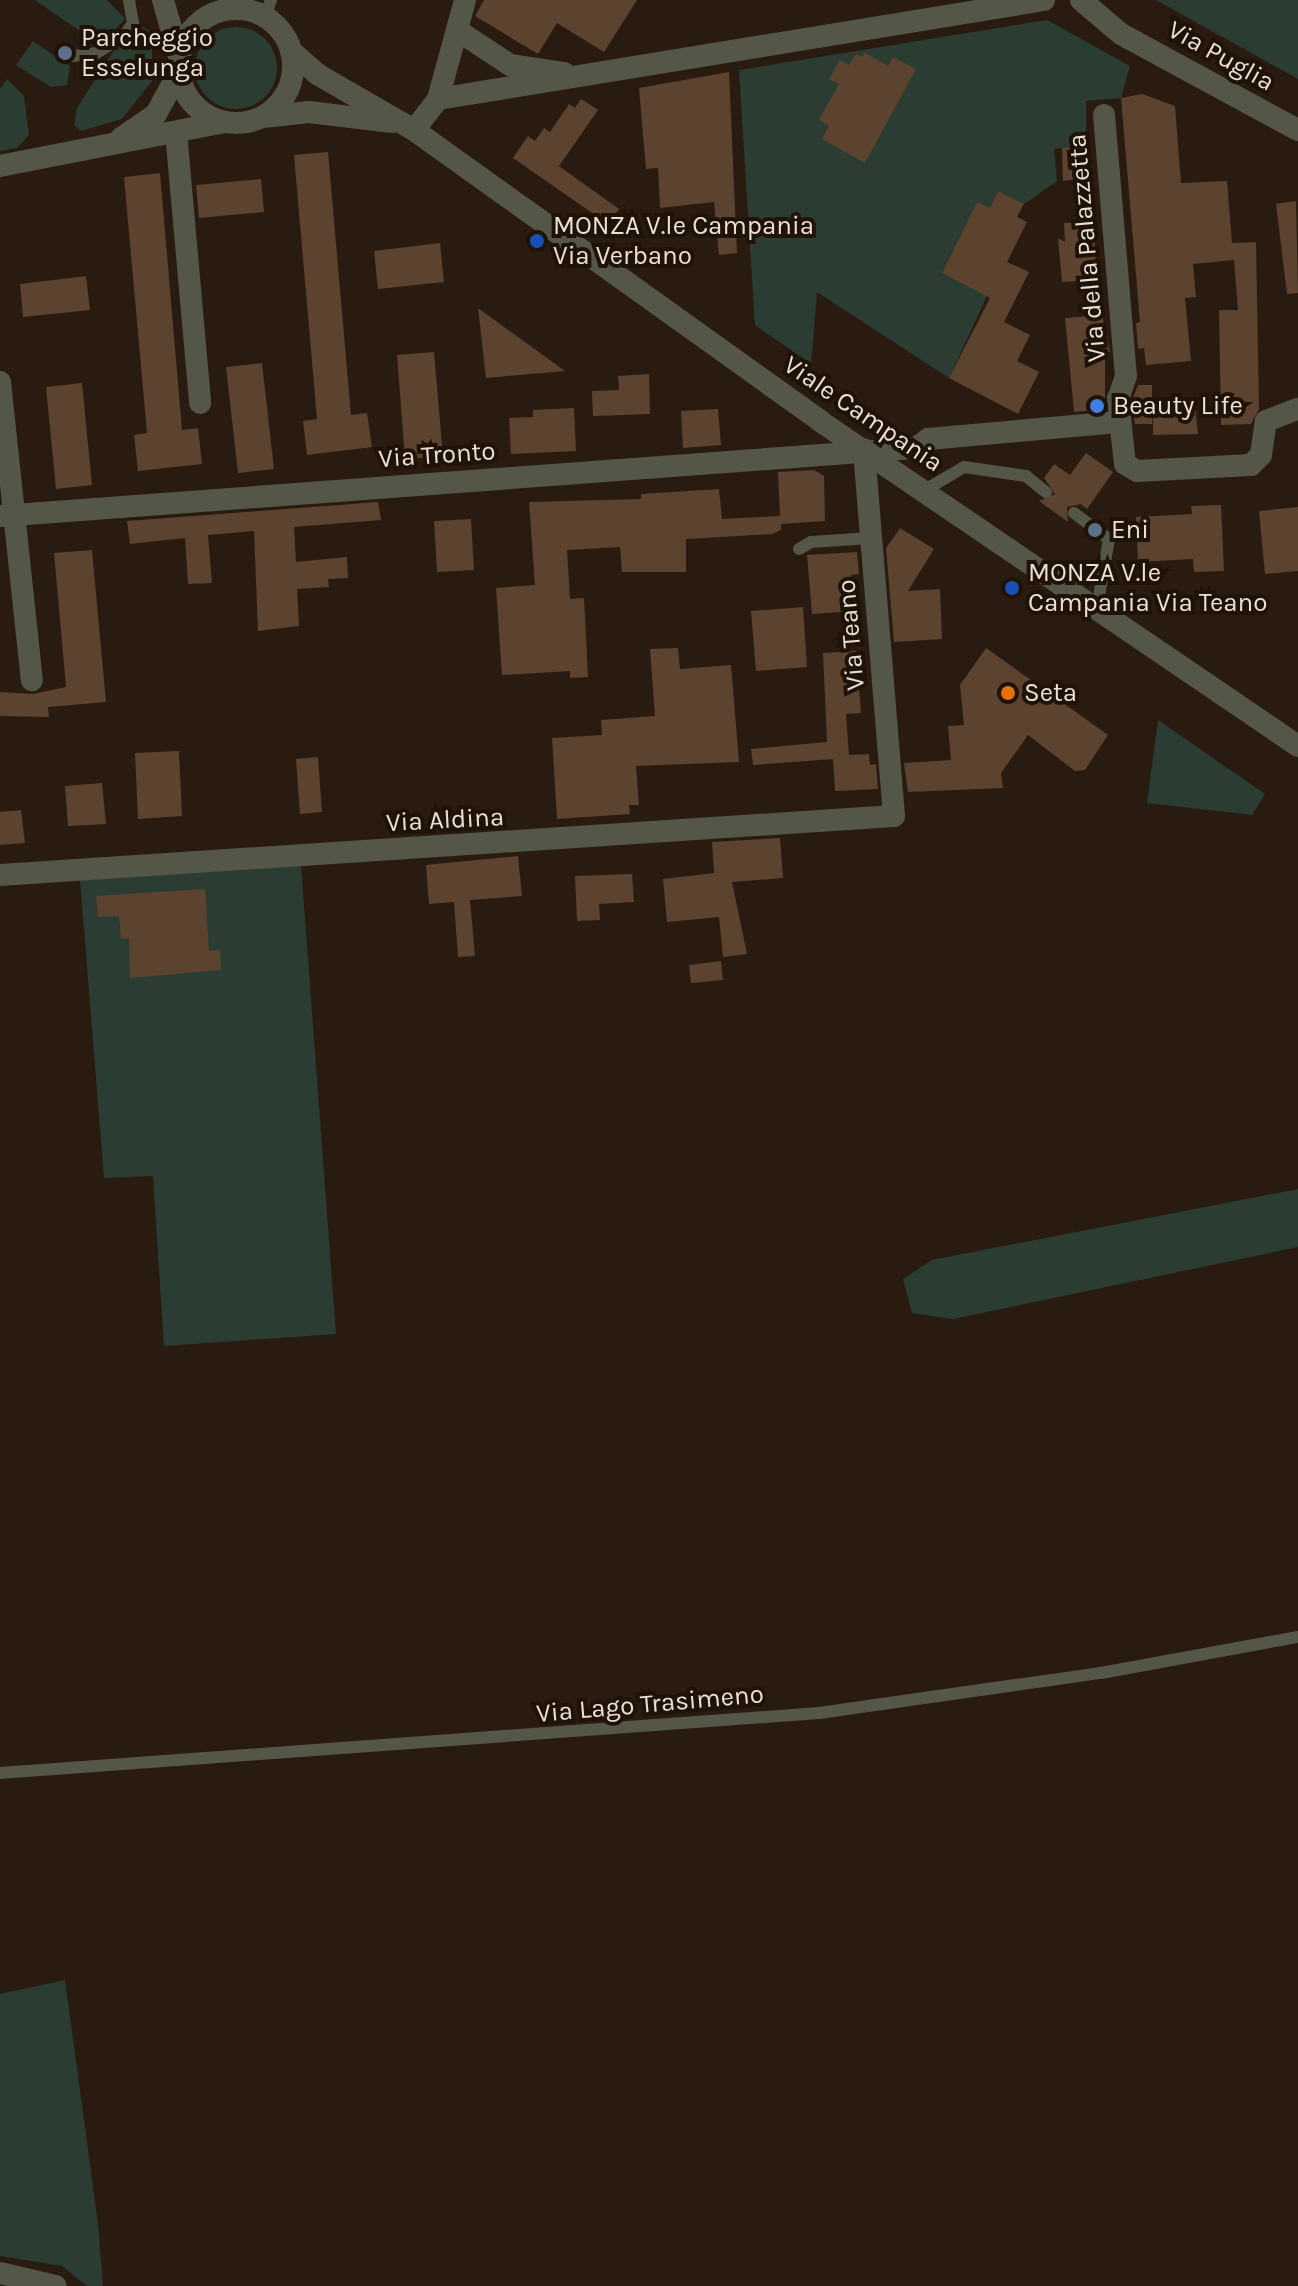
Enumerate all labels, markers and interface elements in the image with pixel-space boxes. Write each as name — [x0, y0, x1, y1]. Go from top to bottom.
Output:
street label: Via Puglia — [1162, 14, 1280, 98]
place label: Parcheggio Esselunga — [81, 22, 213, 84]
marker: Parcheggio Esselunga — [56, 44, 74, 62]
street label: Via della Palazzetta — [1061, 133, 1113, 363]
place label: MONZA V.le Campania Via Verbano — [553, 210, 814, 272]
marker: MONZA V.le Campania Via Verbano — [528, 232, 546, 250]
street label: Viale Campania — [777, 349, 949, 479]
place label: Beauty Life — [1113, 390, 1243, 422]
marker: Beauty Life — [1088, 397, 1106, 415]
street label: Via Tronto — [377, 435, 497, 475]
place label: Eni — [1111, 514, 1149, 546]
marker: Eni — [1086, 521, 1104, 539]
place label: MONZA V.le Campania Via Teano — [1028, 557, 1267, 618]
street label: Via Teano — [831, 578, 871, 692]
marker: MONZA V.le Campania Via Teano — [1003, 579, 1021, 597]
place label: Seta — [1024, 677, 1077, 709]
marker: Seta — [999, 684, 1017, 702]
street label: Via Aldina — [385, 801, 505, 839]
street label: Via Lago Trasimeno — [535, 1679, 765, 1729]

